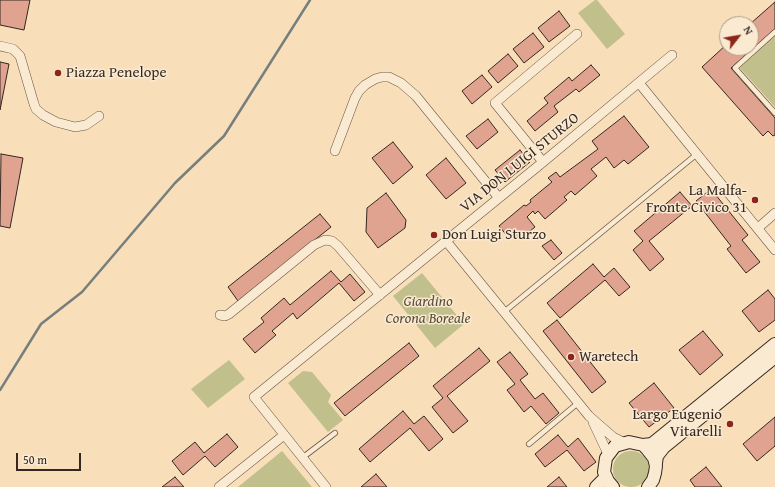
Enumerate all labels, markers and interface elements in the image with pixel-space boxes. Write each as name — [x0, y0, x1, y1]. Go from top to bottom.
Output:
north arrow — [719, 16, 759, 56]
text: N — [740, 23, 757, 38]
place label: Piazza Penelope — [66, 64, 166, 82]
marker: Piazza Penelope — [53, 68, 63, 78]
street label: VIA DON LUIGI STURZO — [457, 109, 583, 217]
place label: La Malfa- Fronte Civico 31 — [646, 182, 747, 217]
marker: La Malfa- Fronte Civico 31 — [750, 195, 760, 205]
place label: Don Luigi Sturzo — [442, 226, 546, 244]
marker: Don Luigi Sturzo — [429, 230, 439, 240]
park label: Giardino Corona Boreale — [385, 293, 471, 328]
place label: Waretech — [579, 348, 638, 366]
marker: Waretech — [566, 352, 576, 362]
place label: Largo Eugenio Vitarelli — [633, 406, 722, 441]
marker: Largo Eugenio Vitarelli — [725, 419, 735, 429]
scale bar — [18, 445, 83, 471]
text: 50 m — [23, 451, 47, 468]

